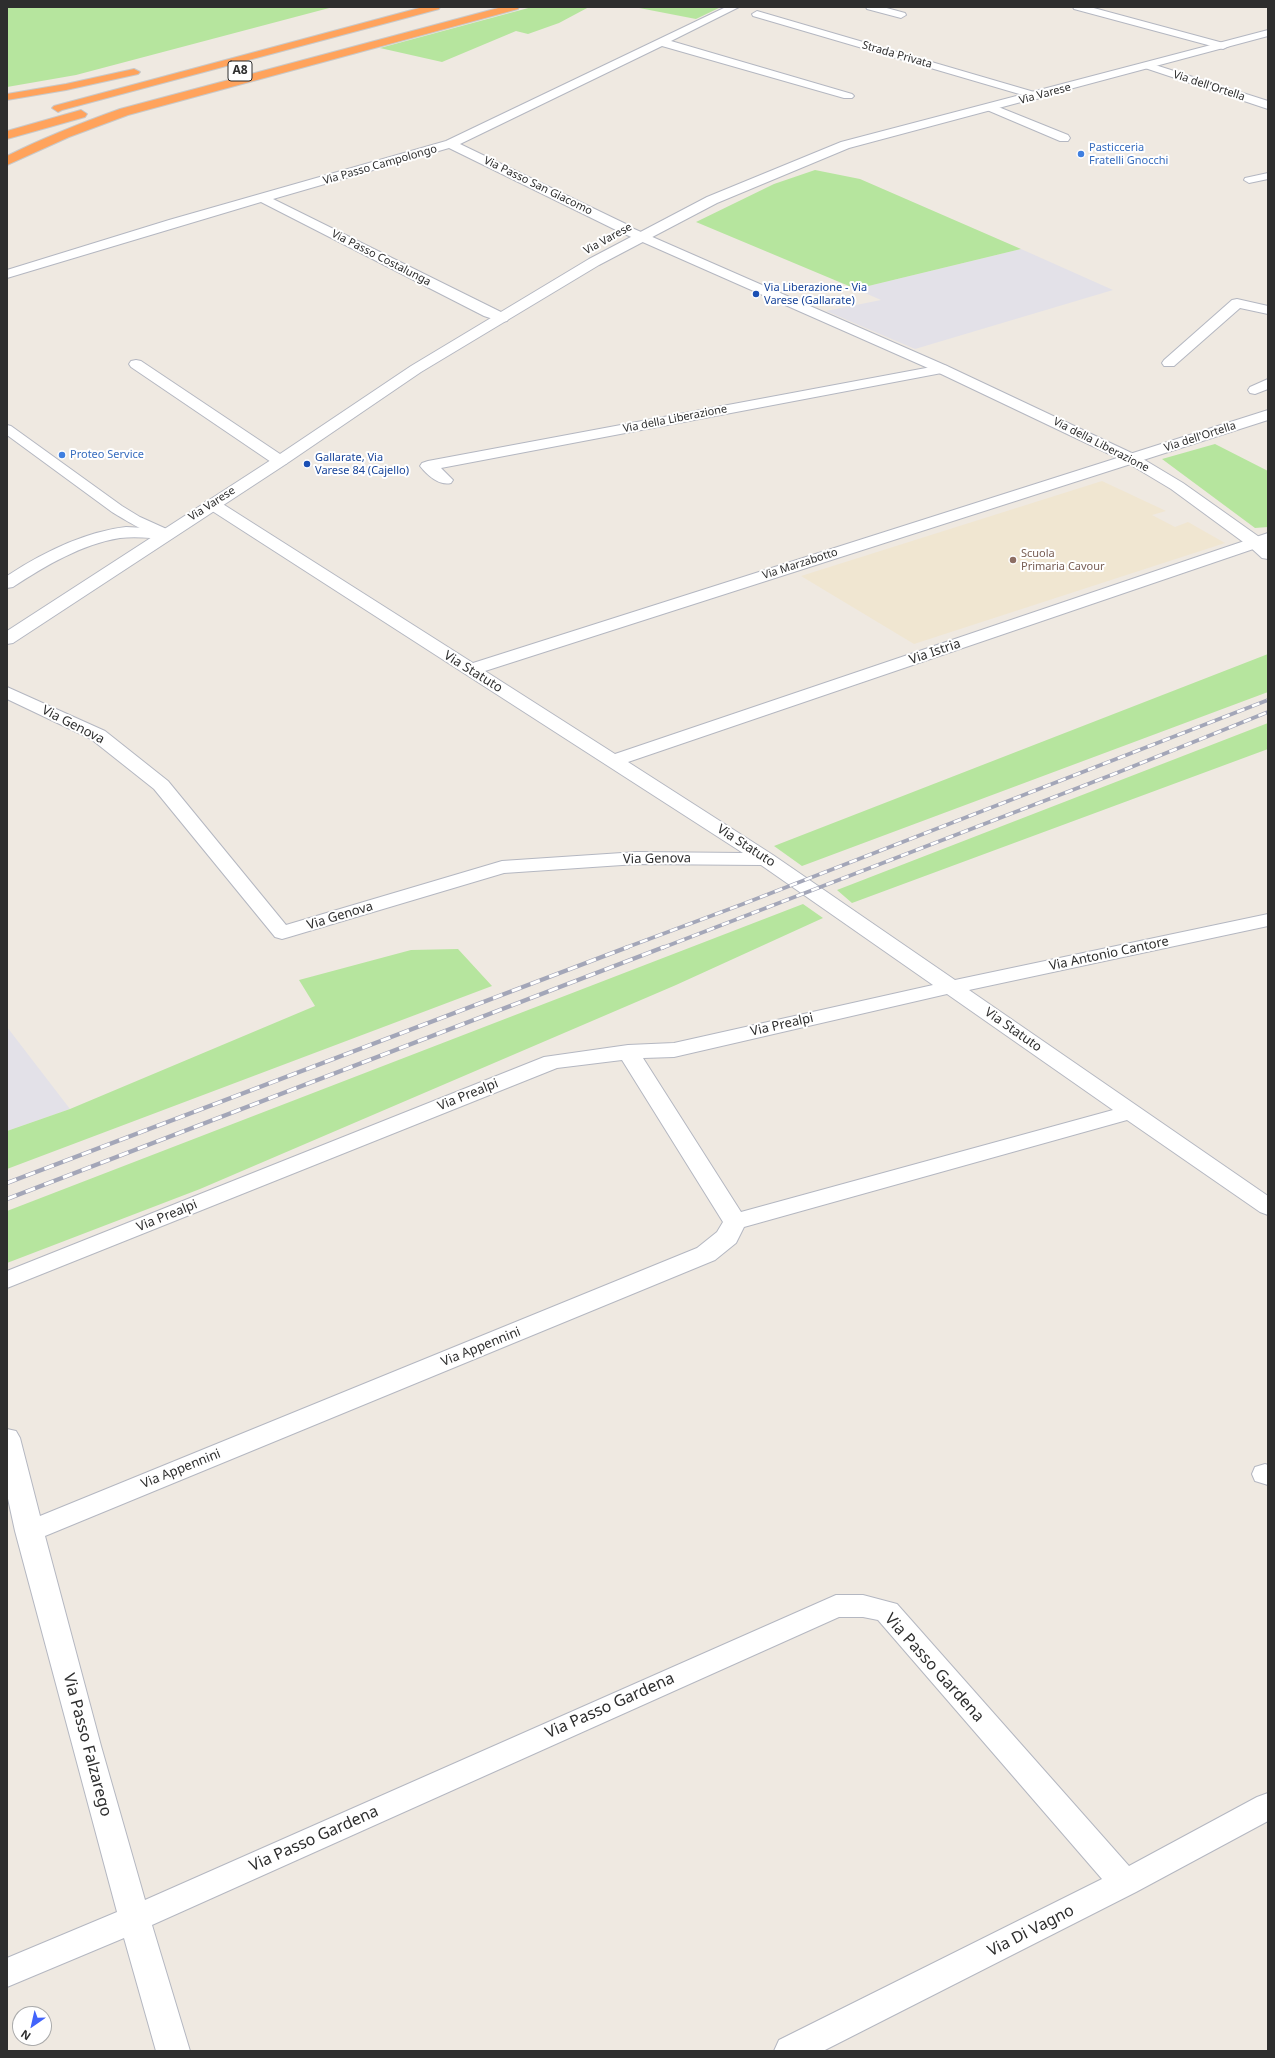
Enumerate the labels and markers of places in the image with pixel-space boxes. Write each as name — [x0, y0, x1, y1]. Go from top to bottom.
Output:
place label: Pasticceria Fratelli Gnocchi — [1089, 141, 1168, 167]
marker: Pasticceria Fratelli Gnocchi — [1076, 149, 1086, 159]
place label: Via Liberazione - Via Varese (Gallarate) — [764, 281, 867, 307]
marker: Via Liberazione - Via Varese (Gallarate) — [751, 289, 761, 299]
place label: Proteo Service — [70, 448, 144, 462]
marker: Proteo Service — [57, 450, 67, 460]
place label: Gallarate, Via Varese 84 (Cajello) — [315, 451, 409, 477]
marker: Gallarate, Via Varese 84 (Cajello) — [302, 459, 312, 469]
place label: Scuola Primaria Cavour — [1021, 547, 1105, 573]
marker: Scuola Primaria Cavour — [1008, 555, 1018, 565]

